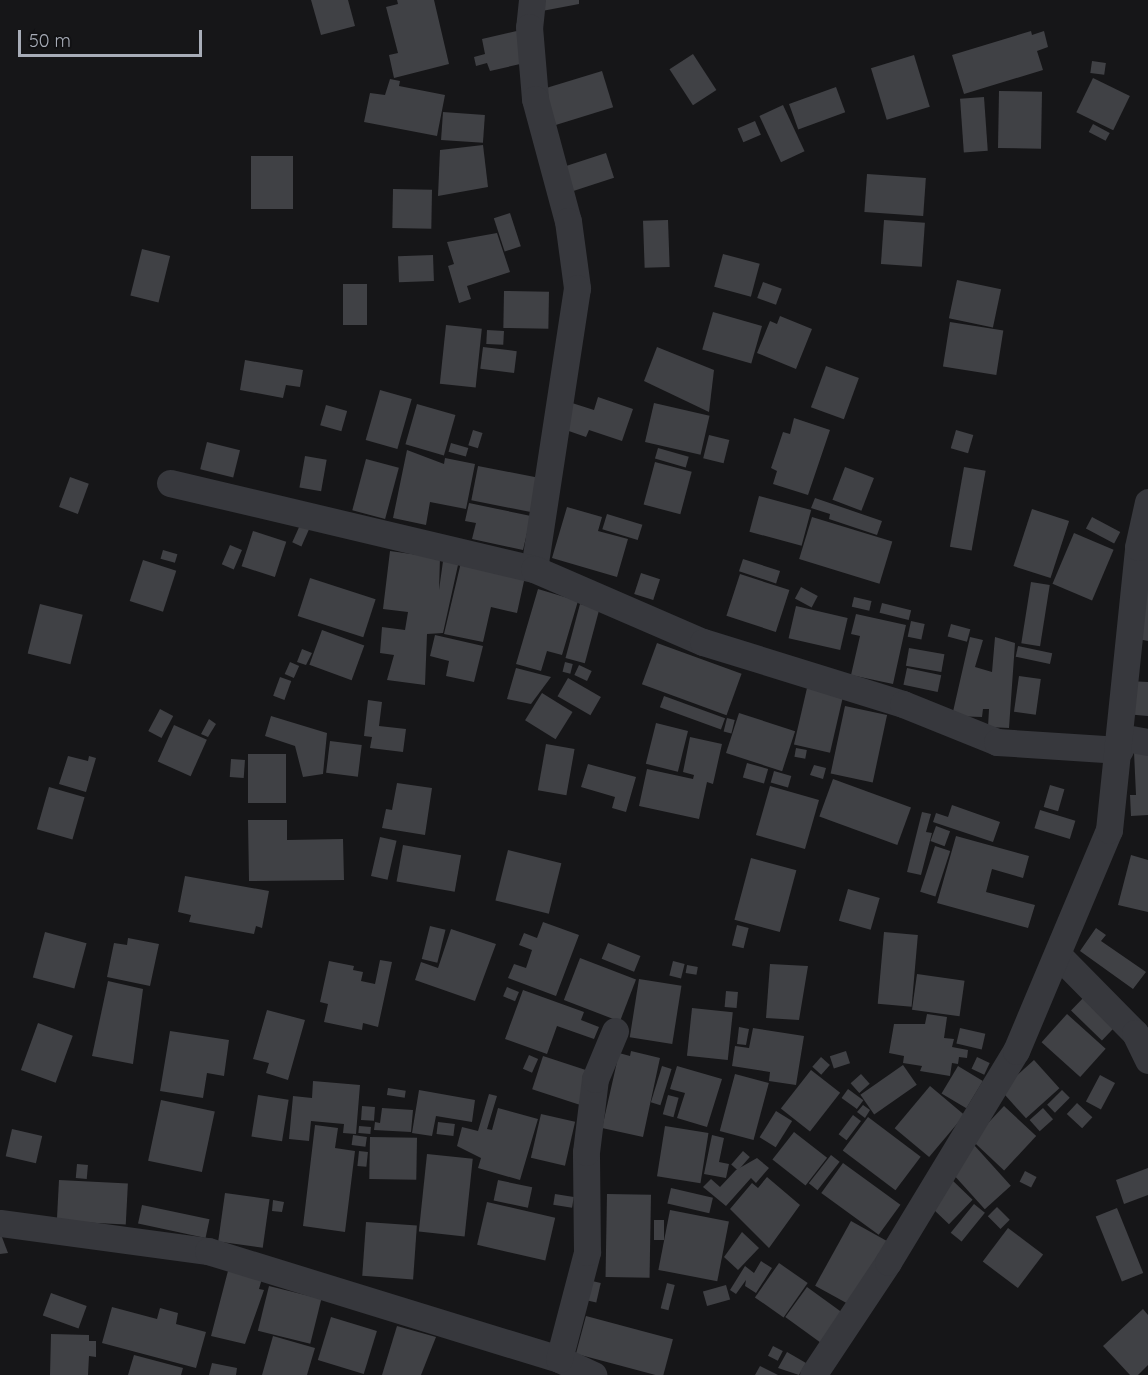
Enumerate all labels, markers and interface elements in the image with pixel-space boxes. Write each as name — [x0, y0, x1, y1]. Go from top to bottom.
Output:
scale bar — [21, 18, 206, 56]
text: 50 m — [29, 29, 71, 52]

